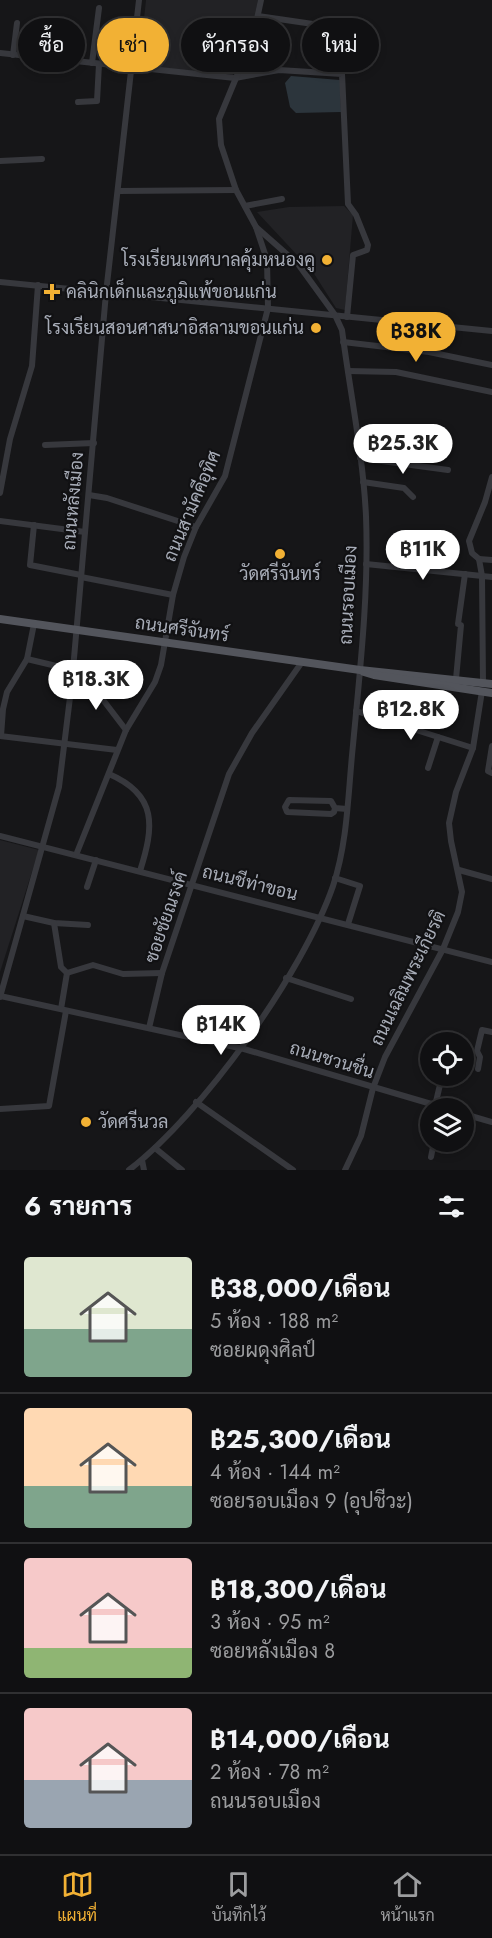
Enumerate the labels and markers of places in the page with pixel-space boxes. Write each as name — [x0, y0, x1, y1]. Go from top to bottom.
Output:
place label: โรงเรียนเทศบาลคุ้มหนองคู — [121, 247, 315, 273]
marker: โรงเรียนเทศบาลคุ้มหนองคู — [320, 253, 334, 267]
place label: คลินิกเด็กและภูมิแพ้ขอนแก่น — [66, 278, 277, 305]
marker: คลินิกเด็กและภูมิแพ้ขอนแก่น — [43, 283, 61, 301]
pin: ฿38K — [380, 312, 452, 363]
place label: โรงเรียนสอนศาสนาอิสลามขอนแก่น — [44, 315, 304, 341]
marker: โรงเรียนสอนศาสนาอิสลามขอนแก่น — [309, 321, 323, 335]
pin: ฿25.3K — [354, 424, 452, 475]
pin: ฿11K — [387, 530, 459, 581]
marker: วัดศรีจันทร์ — [273, 547, 287, 561]
place label: วัดศรีจันทร์ — [239, 561, 321, 587]
pin: ฿18.3K — [47, 660, 145, 711]
pin: ฿12.8K — [362, 690, 460, 741]
pin: ฿14K — [185, 1005, 257, 1056]
place label: วัดศรีนวล — [98, 1109, 169, 1135]
marker: วัดศรีนวล — [79, 1115, 93, 1129]

